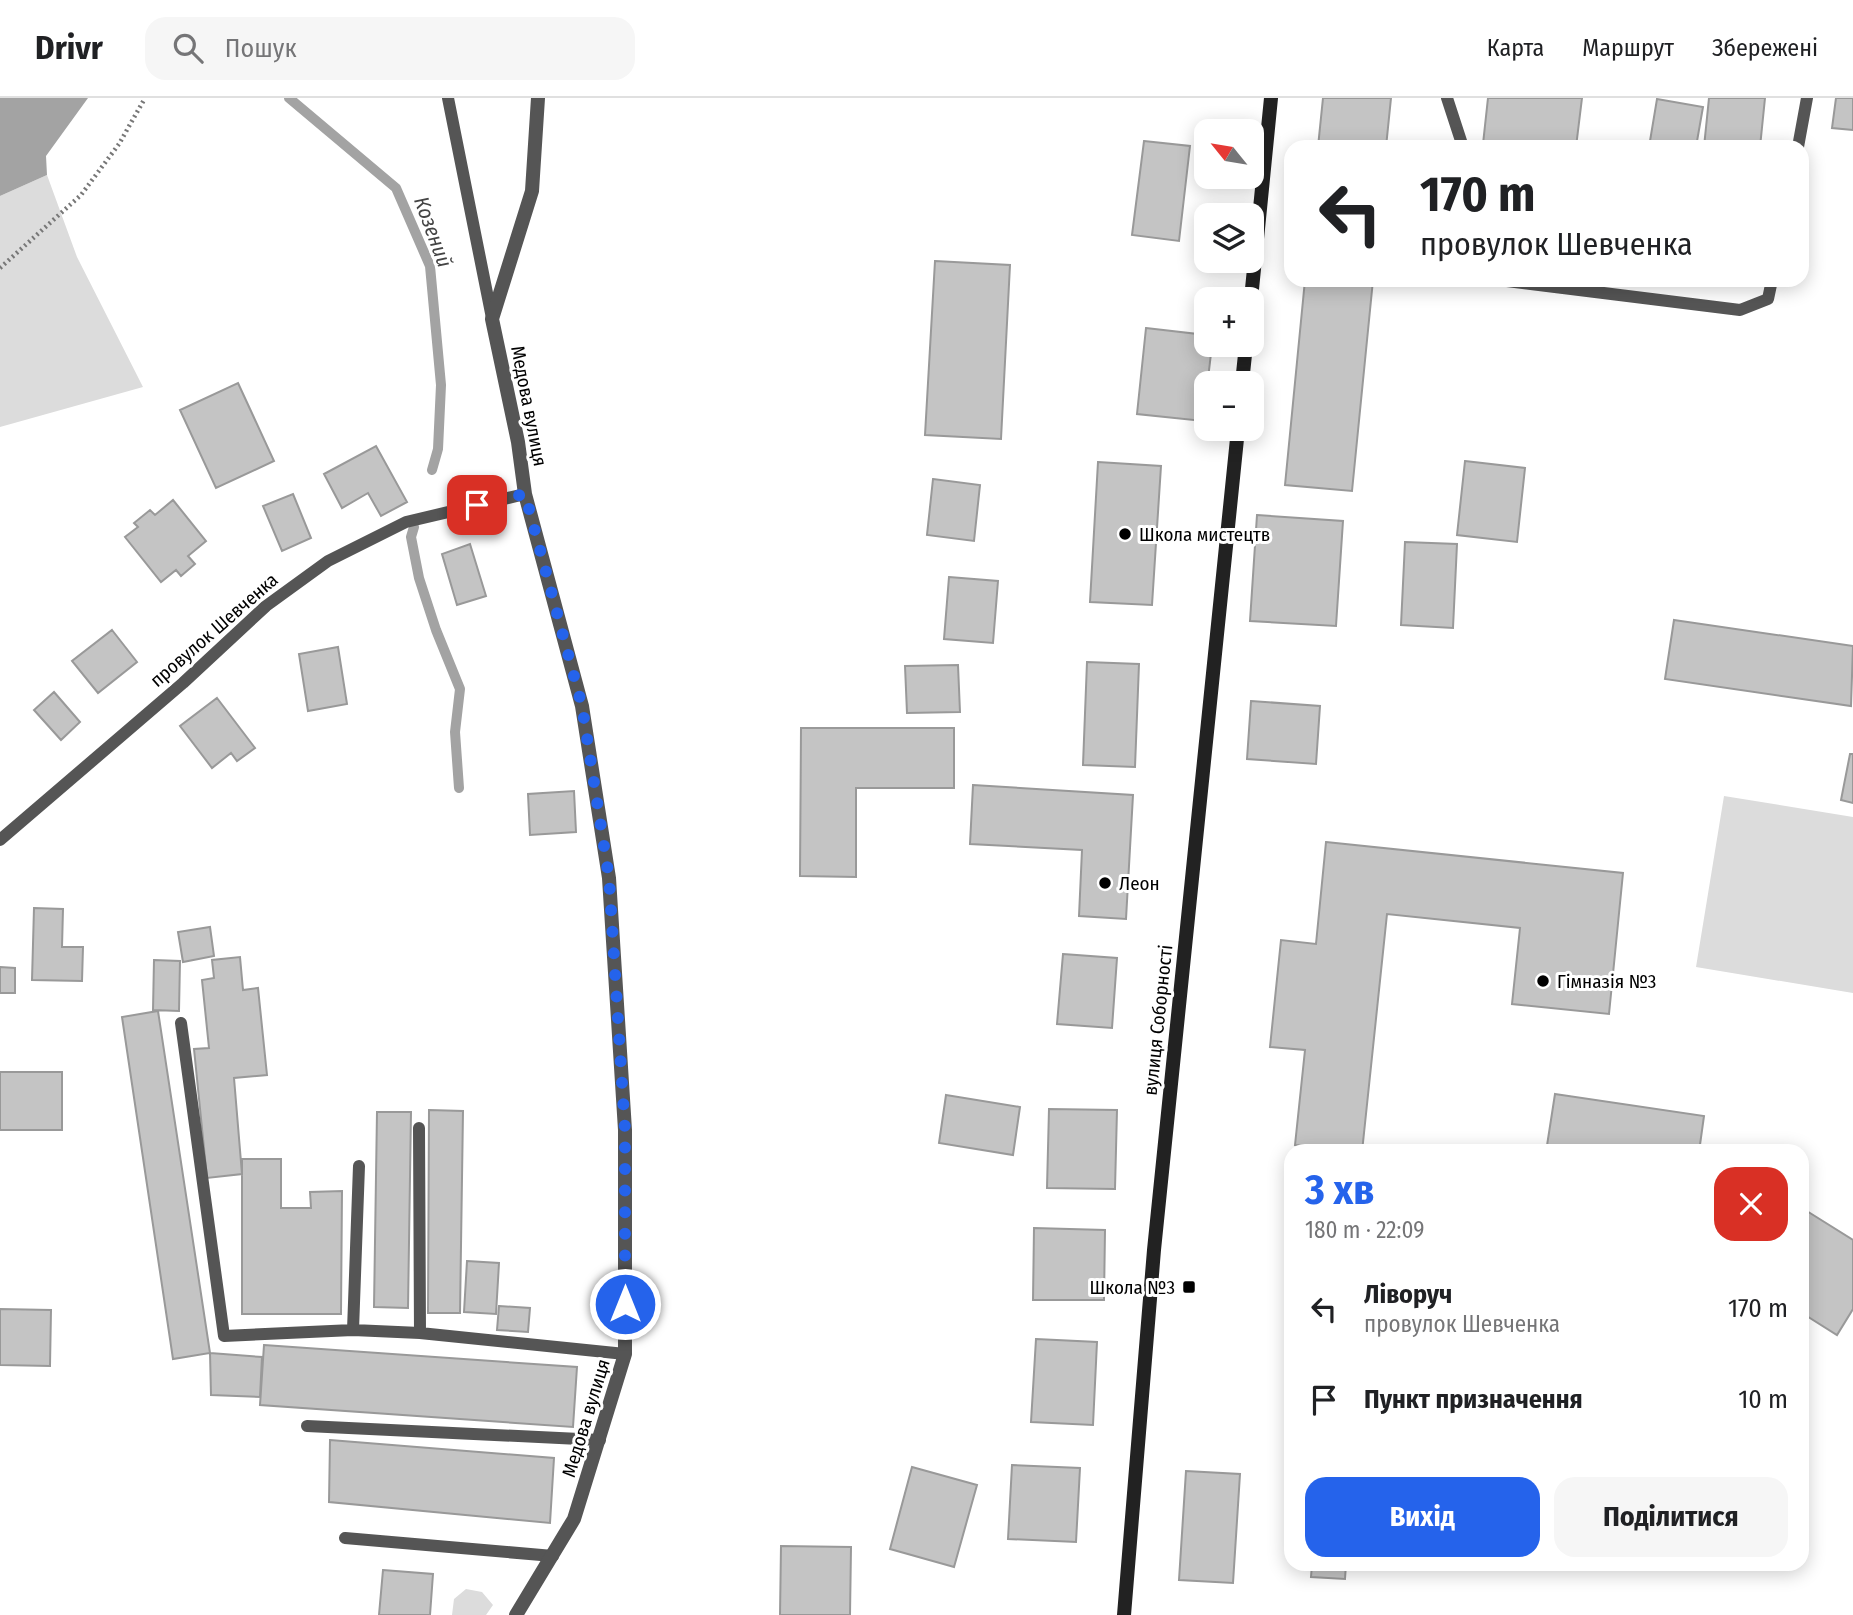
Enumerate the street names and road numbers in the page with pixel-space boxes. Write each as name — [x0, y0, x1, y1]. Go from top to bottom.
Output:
street label: Медова вулиця — [506, 344, 552, 468]
street label: провулок Шевченка — [145, 568, 283, 692]
street label: вулиця Соборності — [1139, 943, 1177, 1097]
street label: Медова вулиця — [557, 1356, 615, 1480]

